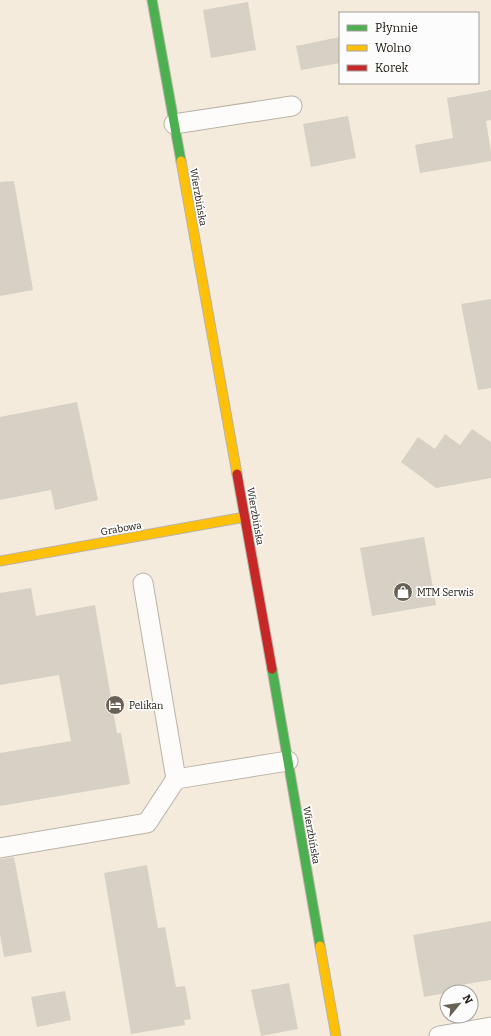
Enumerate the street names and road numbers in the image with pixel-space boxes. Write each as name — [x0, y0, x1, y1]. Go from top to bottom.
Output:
street label: Wierzbińska — [187, 167, 210, 227]
street label: Wierzbińska — [244, 486, 267, 546]
street label: Grabowa — [100, 519, 143, 539]
street label: Wierzbińska — [300, 805, 323, 865]

